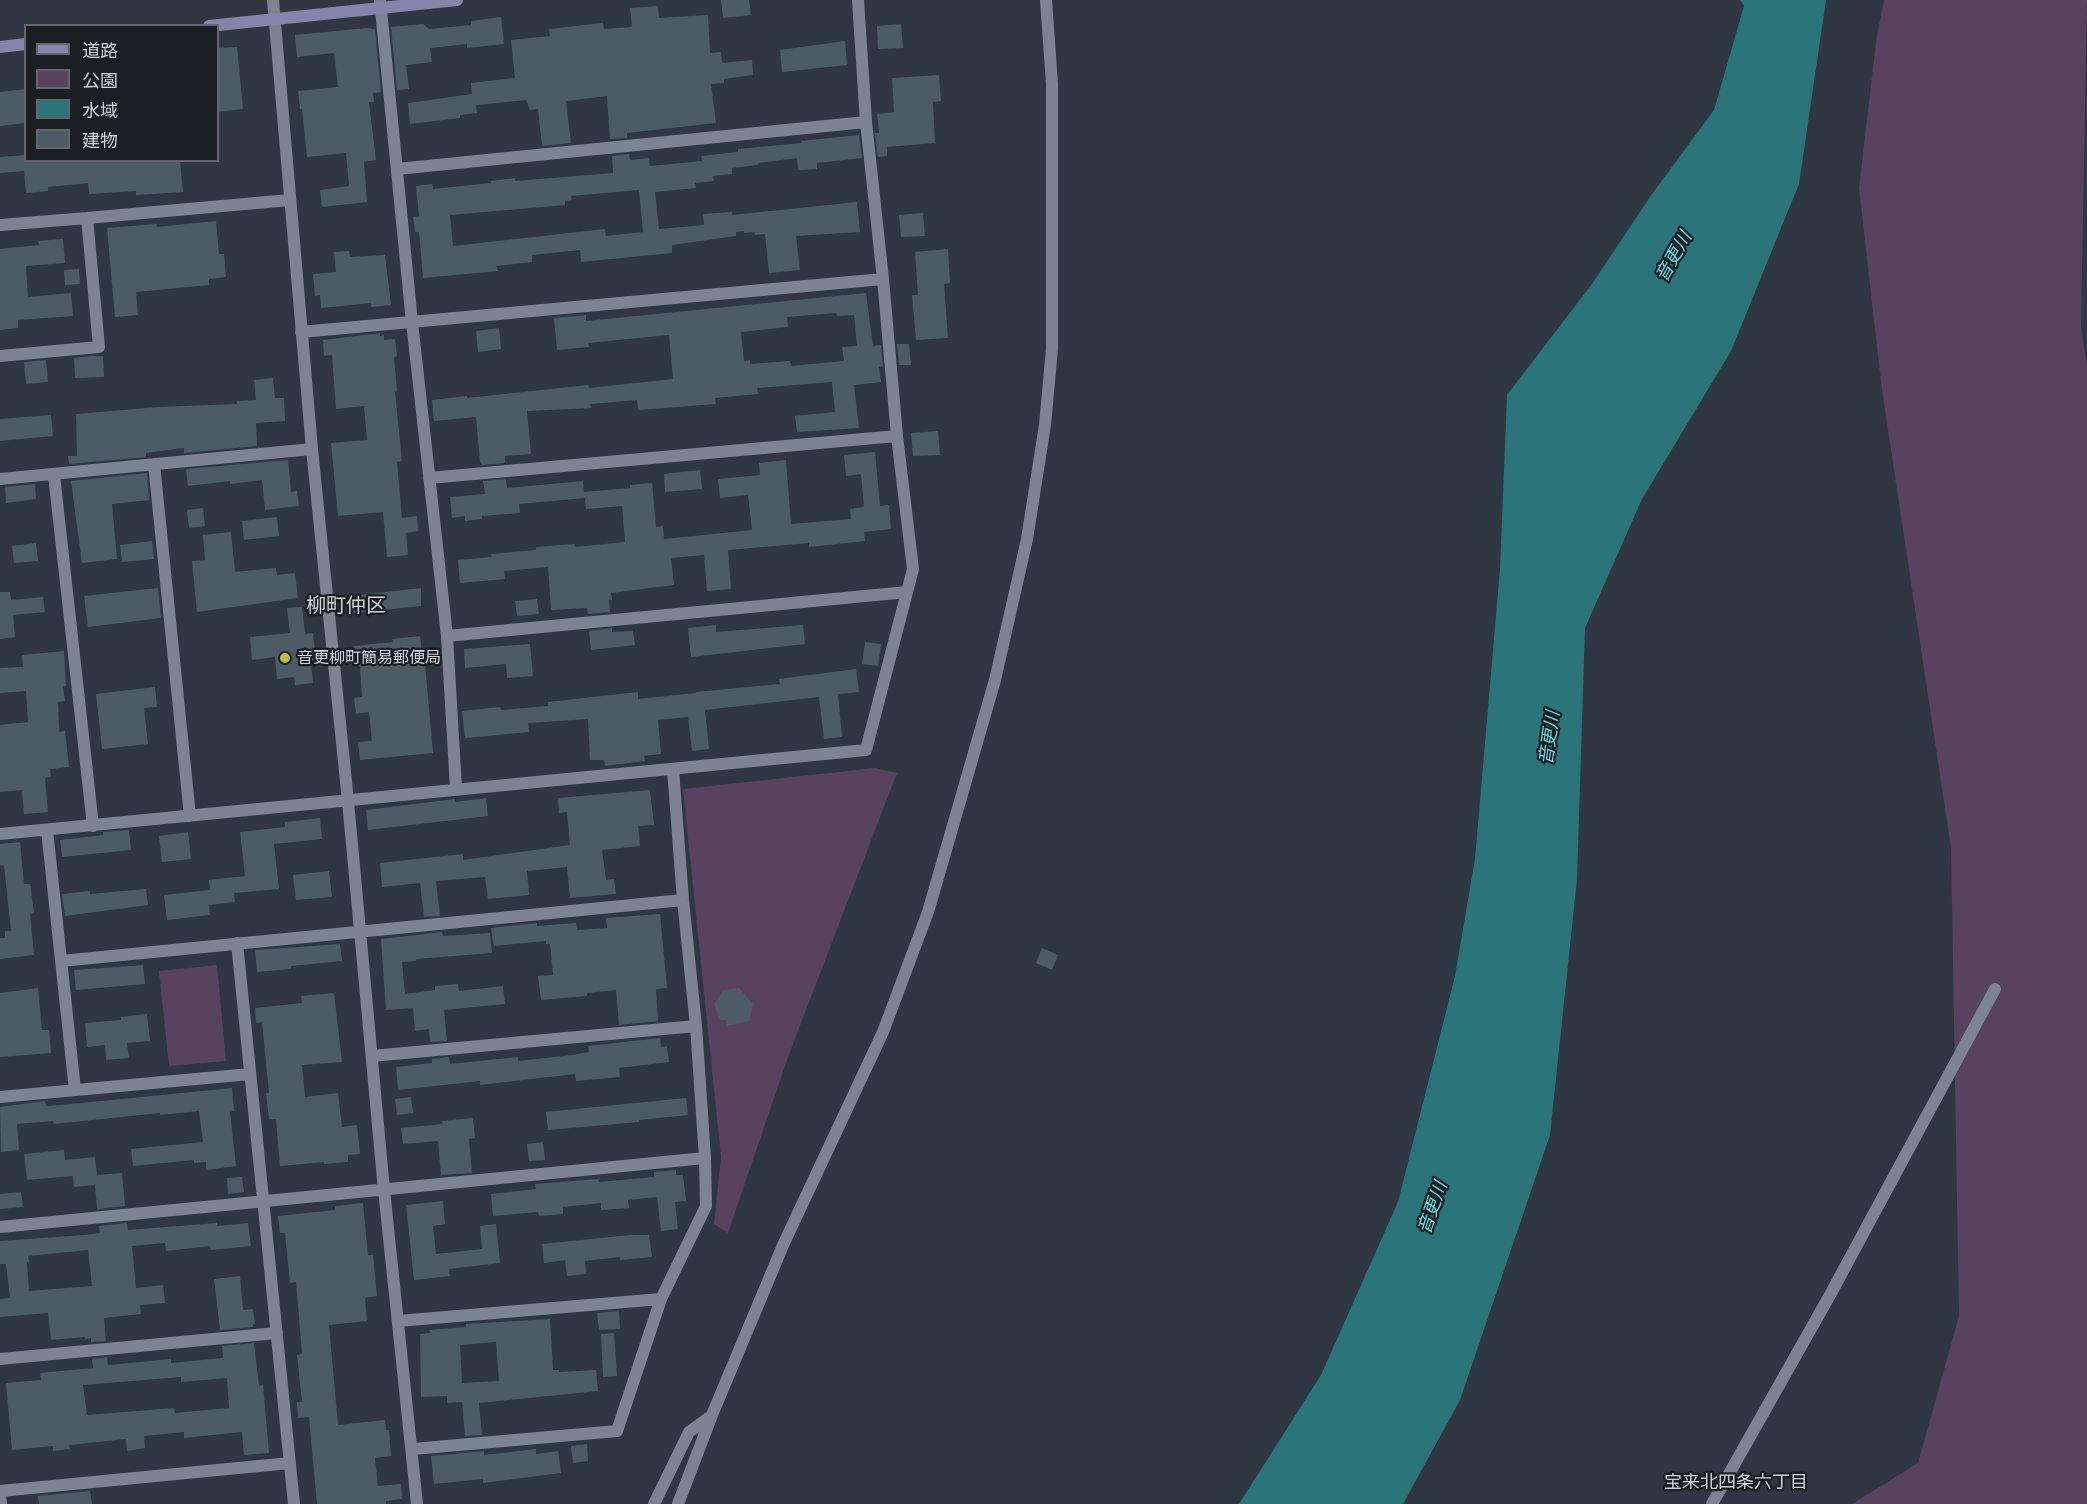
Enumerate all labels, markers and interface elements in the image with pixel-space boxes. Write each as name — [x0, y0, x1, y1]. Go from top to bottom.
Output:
legend — [24, 24, 219, 162]
text: 道路 — [82, 40, 118, 62]
text: 公園 — [82, 70, 118, 92]
text: 水域 — [82, 100, 118, 122]
text: 建物 — [82, 130, 118, 152]
water label: 音更川 — [1651, 228, 1697, 286]
district label: 柳町仲区 — [306, 594, 386, 618]
place label: 音更柳町簡易郵便局 — [297, 648, 441, 668]
marker: 音更柳町簡易郵便局 — [278, 651, 292, 665]
water label: 音更川 — [1536, 710, 1564, 766]
water label: 音更川 — [1414, 1179, 1452, 1237]
district label: 宝来北四条六丁目 — [1664, 1472, 1808, 1494]

